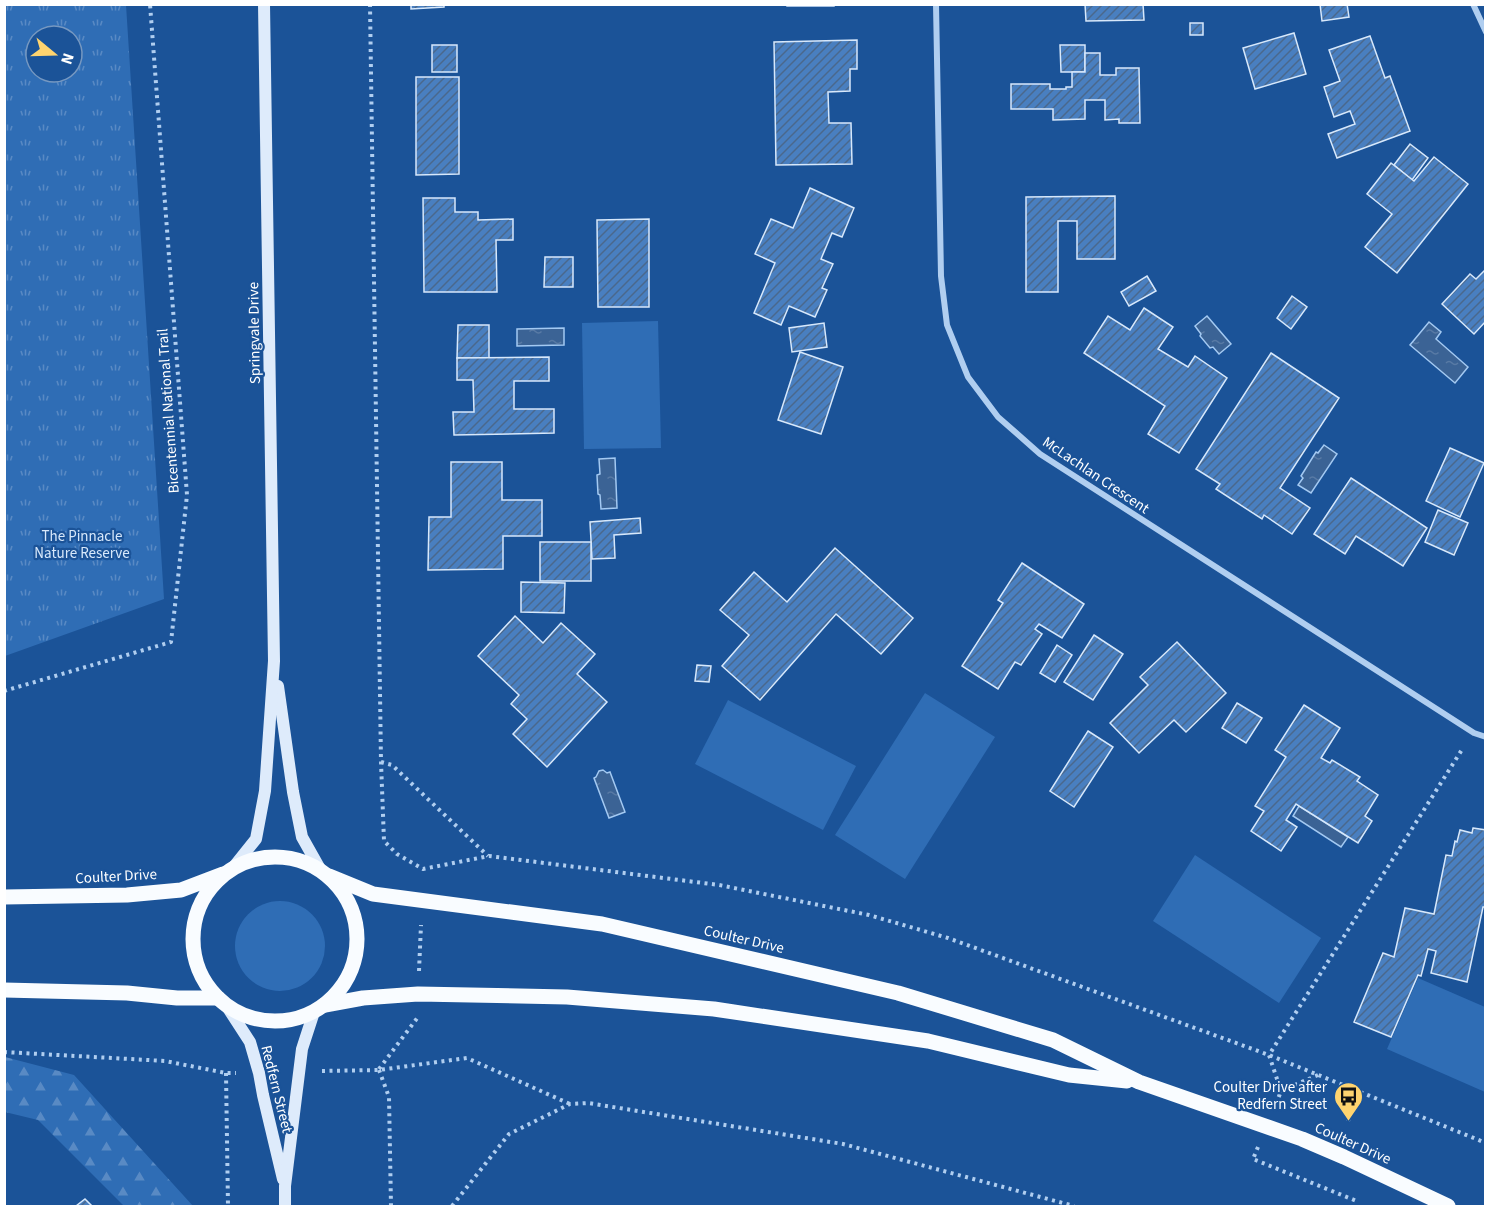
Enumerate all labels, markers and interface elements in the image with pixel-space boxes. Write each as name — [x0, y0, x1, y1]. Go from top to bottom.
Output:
north arrow — [24, 24, 84, 84]
text: N — [55, 50, 79, 67]
street label: Springvale Drive — [243, 282, 266, 384]
street label: Bicentennial National Trail — [152, 328, 185, 494]
street label: McLachlan Crescent — [1038, 432, 1153, 519]
park label: The Pinnacle Nature Reserve — [34, 526, 130, 564]
street label: Coulter Drive — [75, 864, 157, 889]
street label: Coulter Drive — [702, 920, 786, 959]
street label: Redfern Street — [255, 1043, 298, 1135]
place label: Coulter Drive after Redfern Street — [1213, 1077, 1328, 1115]
bus stop icon: Coulter Drive after Redfern Street — [1332, 1080, 1364, 1122]
street label: Coulter Drive — [1311, 1117, 1394, 1170]

